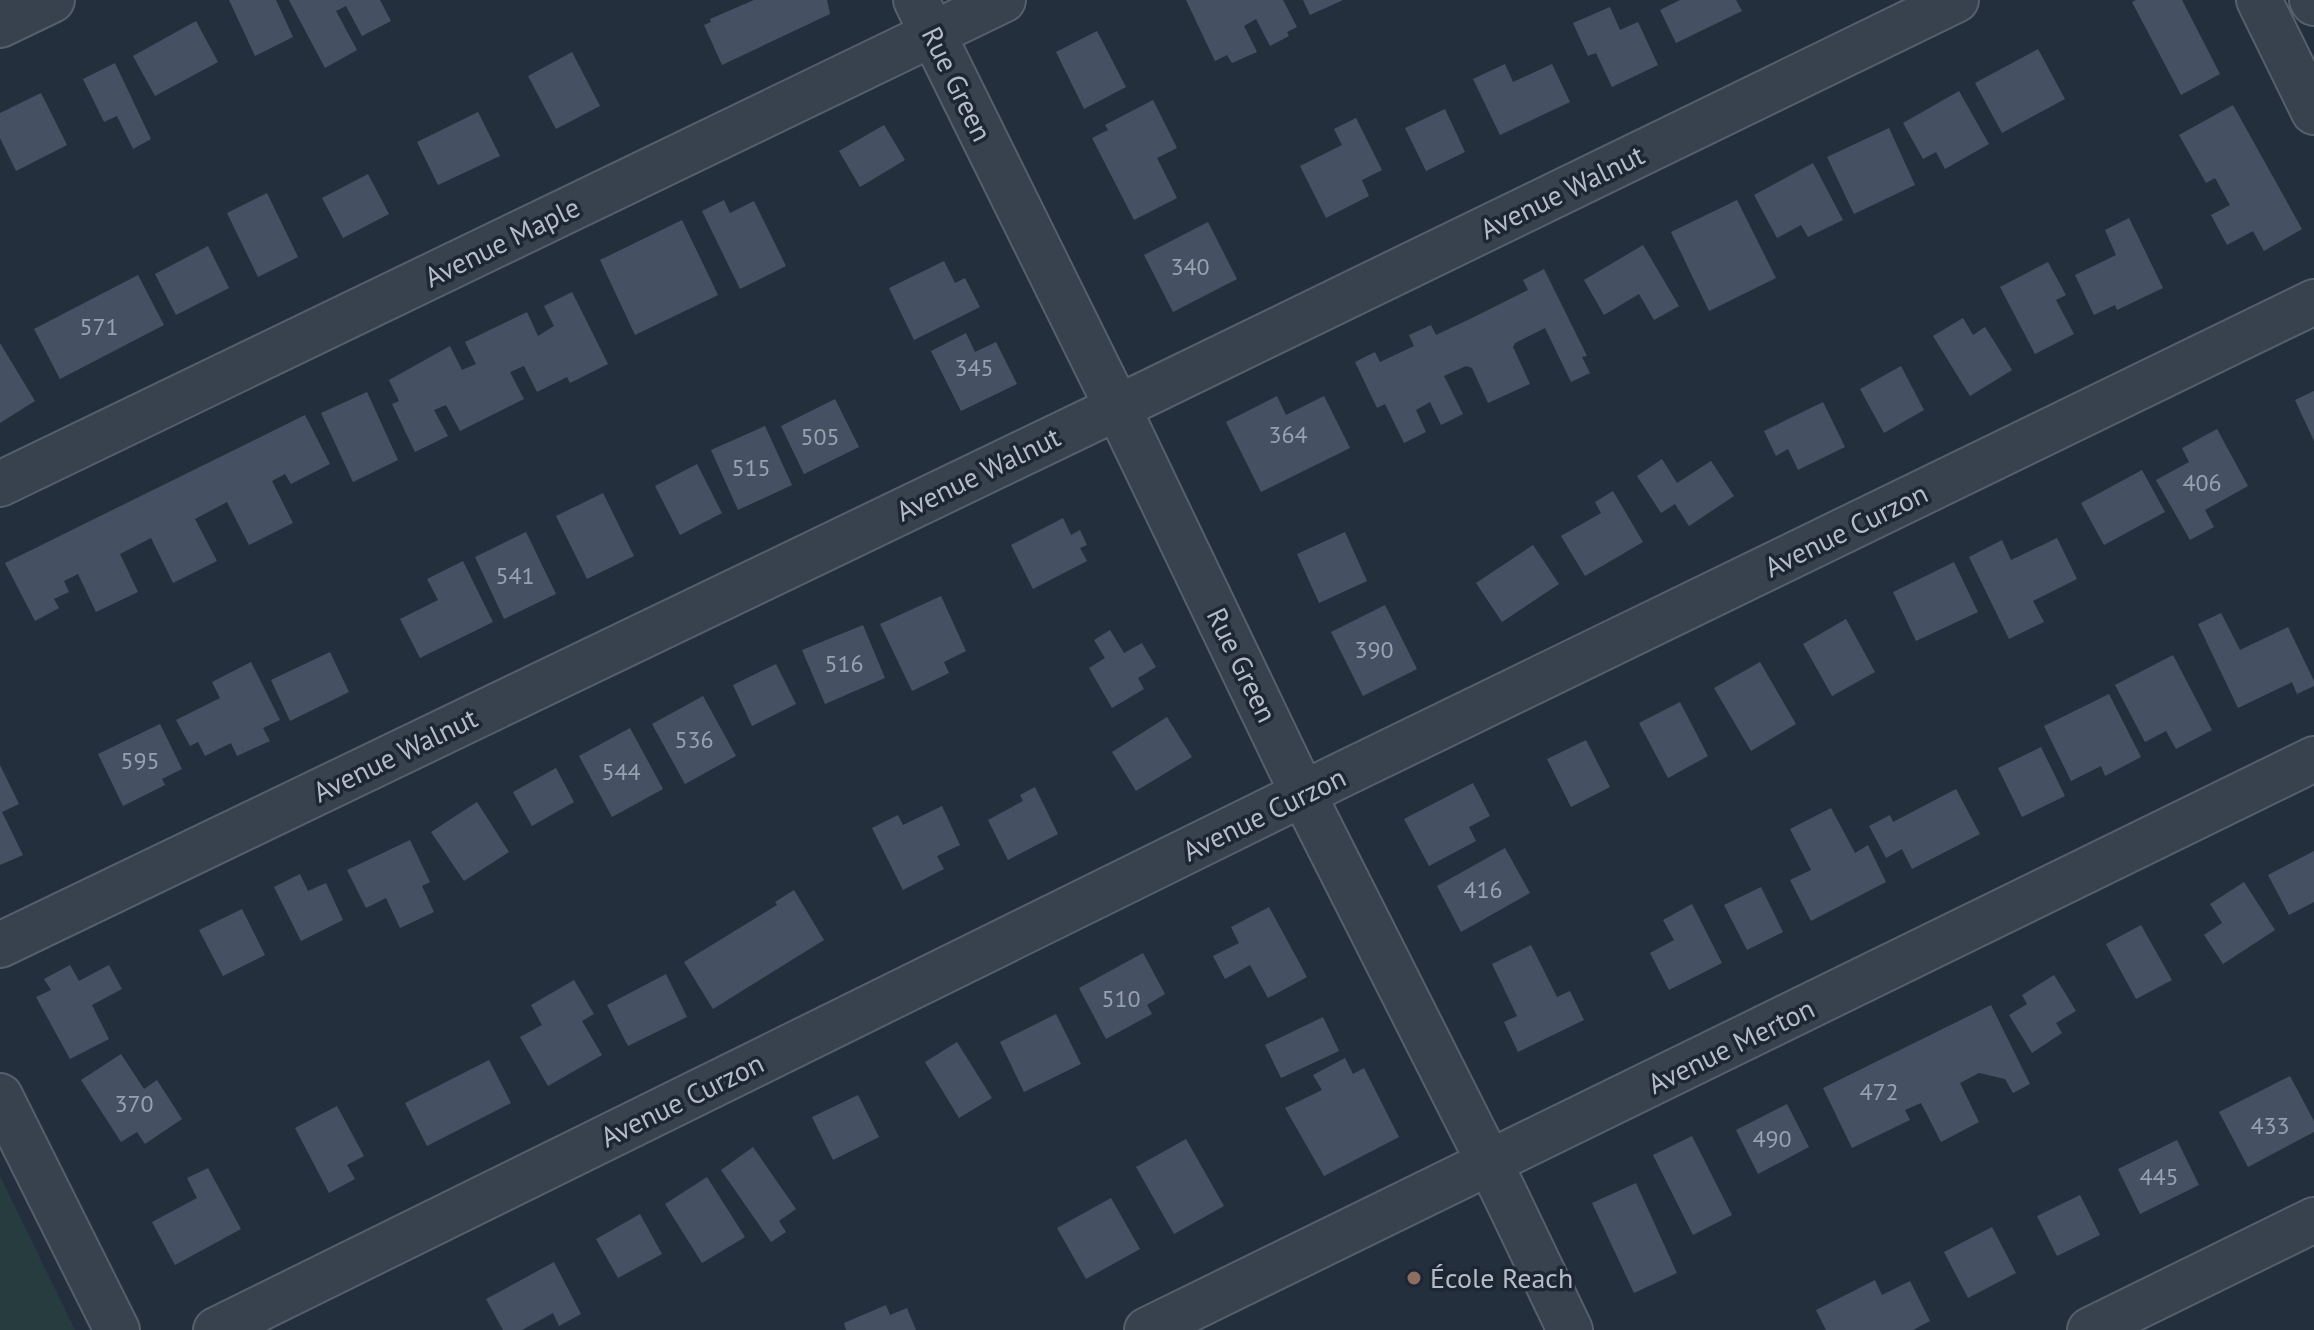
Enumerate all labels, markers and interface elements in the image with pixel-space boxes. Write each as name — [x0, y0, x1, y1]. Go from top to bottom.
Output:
street label: Rue Green — [914, 20, 1001, 147]
street label: Avenue Walnut — [1474, 136, 1651, 247]
street label: Avenue Maple — [418, 188, 586, 295]
house number: 340 — [1170, 251, 1210, 282]
house number: 571 — [79, 311, 119, 342]
house number: 345 — [954, 352, 994, 383]
street label: Avenue Walnut — [890, 418, 1067, 529]
house number: 364 — [1268, 419, 1308, 450]
house number: 505 — [800, 421, 840, 452]
house number: 515 — [731, 452, 771, 483]
house number: 406 — [2182, 467, 2222, 498]
street label: Avenue Curzon — [1758, 474, 1934, 585]
house number: 541 — [495, 560, 535, 591]
street label: Rue Green — [1199, 601, 1286, 728]
house number: 390 — [1354, 634, 1394, 665]
house number: 516 — [824, 648, 864, 679]
street label: Avenue Walnut — [307, 699, 484, 810]
house number: 536 — [674, 724, 714, 755]
house number: 595 — [120, 745, 160, 776]
house number: 544 — [601, 756, 641, 787]
street label: Avenue Curzon — [1176, 758, 1352, 869]
house number: 416 — [1463, 874, 1503, 905]
house number: 510 — [1101, 983, 1141, 1014]
street label: Avenue Merton — [1641, 989, 1820, 1102]
street label: Avenue Curzon — [594, 1044, 770, 1155]
house number: 472 — [1859, 1076, 1899, 1107]
house number: 370 — [114, 1088, 154, 1119]
house number: 433 — [2250, 1110, 2290, 1141]
house number: 490 — [1752, 1123, 1792, 1154]
house number: 445 — [2139, 1161, 2179, 1192]
place label: École Reach — [1430, 1259, 1573, 1296]
marker: École Reach — [1405, 1269, 1423, 1287]

